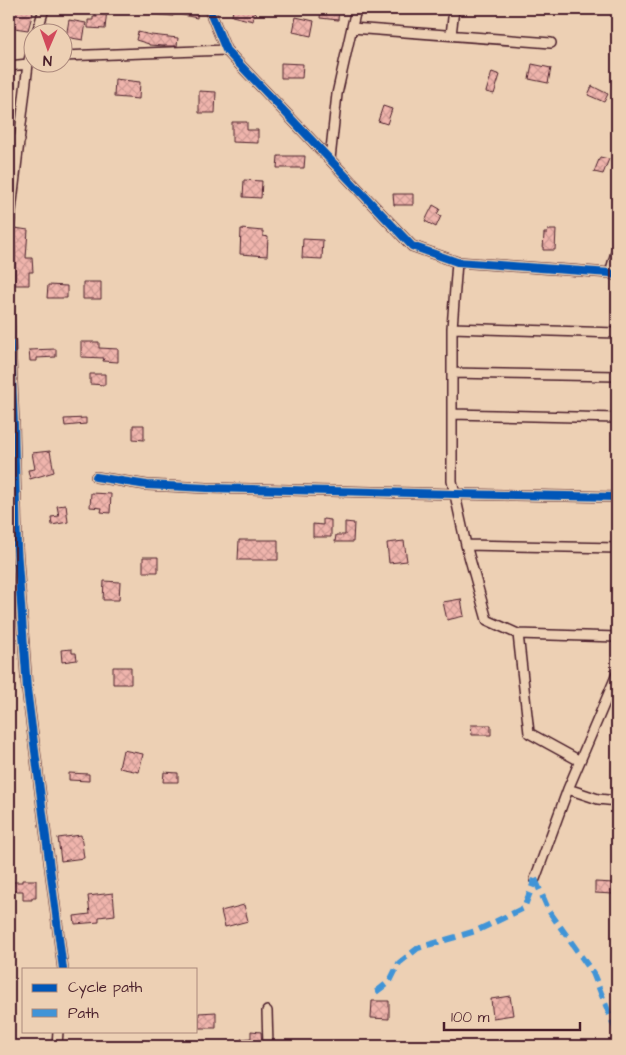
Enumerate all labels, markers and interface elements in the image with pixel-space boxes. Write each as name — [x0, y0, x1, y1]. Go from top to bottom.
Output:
north arrow — [22, 22, 72, 72]
text: N — [43, 50, 52, 70]
legend — [22, 968, 198, 1032]
text: Cycle path — [68, 977, 143, 999]
scale bar — [444, 1000, 580, 1032]
text: Path — [68, 1003, 99, 1024]
text: 100 m — [451, 1007, 490, 1028]

